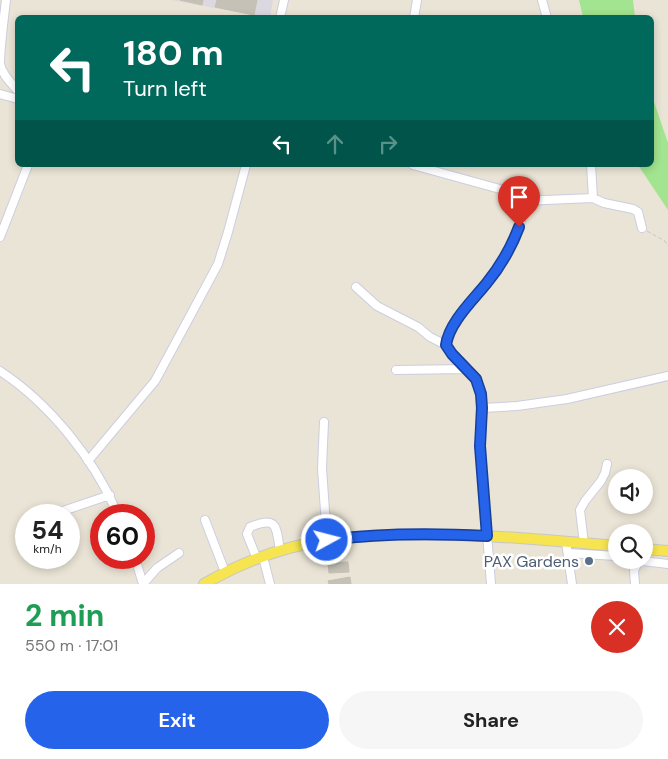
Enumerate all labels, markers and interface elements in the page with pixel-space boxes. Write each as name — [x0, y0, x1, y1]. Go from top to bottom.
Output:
text: 180 m — [123, 30, 224, 76]
icon: left — [40, 35, 105, 100]
text: Turn left — [123, 74, 207, 103]
icon: left — [268, 130, 296, 158]
icon: ahead — [321, 130, 349, 158]
icon: right — [374, 130, 402, 158]
pin — [498, 176, 540, 227]
icon: arrive — [505, 183, 533, 211]
map controls — [608, 469, 653, 569]
button: sound — [608, 469, 653, 514]
speed limit sign: 60 — [90, 504, 155, 569]
position arrow — [300, 513, 352, 565]
text: 54 — [32, 514, 63, 547]
button: search — [608, 524, 653, 569]
text: km/h — [33, 541, 62, 557]
place label: PAX Gardens — [484, 551, 579, 572]
marker: PAX Gardens — [583, 555, 595, 567]
text: 2 min — [25, 596, 104, 635]
button: close — [591, 601, 643, 653]
text: 550 m · 17:01 — [25, 635, 118, 656]
button: Exit — [25, 691, 329, 749]
button: Share — [339, 691, 643, 749]

